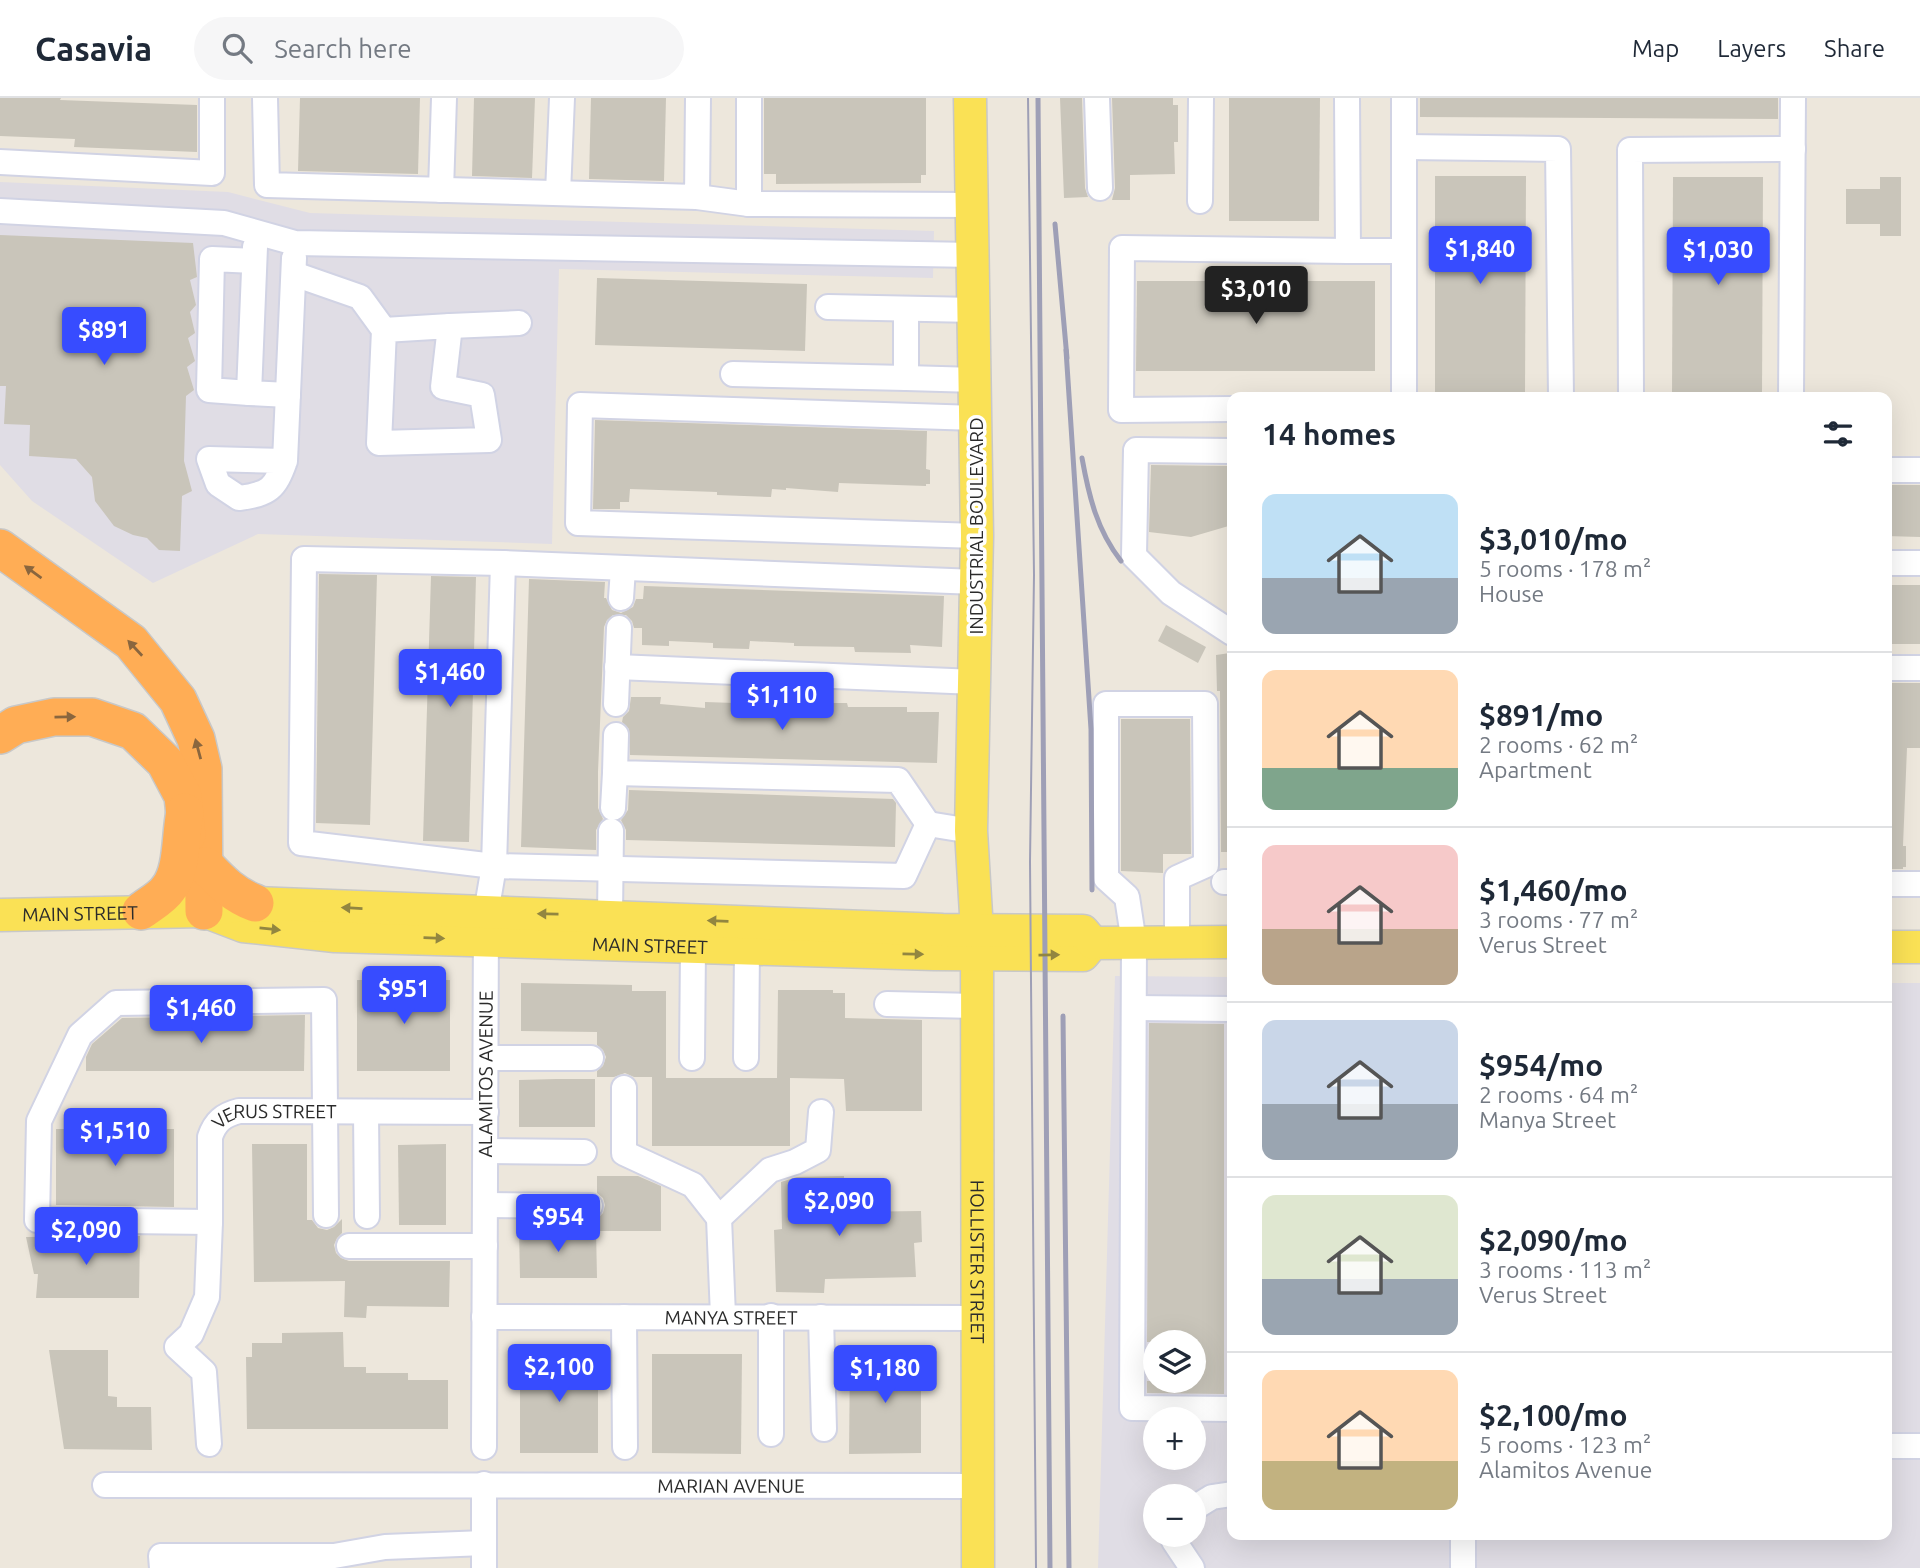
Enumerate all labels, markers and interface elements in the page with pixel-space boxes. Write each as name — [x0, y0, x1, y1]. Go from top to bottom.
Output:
search box — [194, 17, 684, 80]
icon: search — [218, 29, 256, 67]
text: Casavia — [35, 30, 152, 67]
text: Search here — [274, 34, 412, 63]
text: Map — [1632, 35, 1679, 62]
text: Layers — [1717, 35, 1786, 62]
text: Share — [1824, 35, 1885, 62]
pin: $1,840 — [1423, 226, 1537, 286]
pin: $1,030 — [1661, 228, 1775, 287]
text: $1,840 — [1445, 236, 1515, 261]
text: $1,030 — [1683, 237, 1753, 262]
pin: $3,010 — [1199, 266, 1313, 326]
text: $3,010 — [1221, 276, 1291, 301]
pin: $891 — [63, 308, 145, 367]
text: $891 — [78, 317, 130, 342]
icon: filters — [1819, 415, 1857, 453]
street label: INDUSTRIAL BOULEVARD — [965, 417, 987, 635]
text: 14 homes — [1262, 417, 1396, 451]
icon: home — [1318, 522, 1402, 606]
text: $3,010/mo — [1479, 522, 1628, 556]
text: 5 rooms · 178 m² — [1479, 556, 1651, 581]
one-way arrow — [24, 565, 42, 579]
text: House — [1479, 581, 1544, 606]
one-way arrow — [126, 639, 143, 656]
pin: $1,460 — [393, 650, 507, 709]
text: $1,460 — [415, 659, 485, 684]
pin: $1,110 — [725, 672, 839, 732]
text: $1,110 — [747, 682, 817, 707]
icon: home — [1318, 698, 1402, 782]
text: $891/mo — [1479, 698, 1603, 732]
one-way arrow — [54, 711, 76, 723]
text: 2 rooms · 62 m² — [1479, 732, 1638, 757]
one-way arrow — [192, 738, 203, 760]
text: Apartment — [1479, 757, 1592, 782]
icon: home — [1318, 873, 1402, 957]
text: $1,460/mo — [1479, 873, 1628, 907]
street label: MAIN STREET — [22, 901, 139, 926]
one-way arrow — [341, 902, 363, 913]
text: 3 rooms · 77 m² — [1479, 907, 1638, 932]
one-way arrow — [537, 909, 559, 920]
one-way arrow — [707, 915, 729, 926]
one-way arrow — [259, 924, 281, 935]
one-way arrow — [423, 932, 445, 944]
text: Verus Street — [1479, 932, 1607, 957]
street label: MAIN STREET — [592, 933, 709, 958]
one-way arrow — [902, 948, 924, 959]
one-way arrow — [1038, 949, 1060, 961]
pin: $951 — [363, 967, 445, 1026]
text: $951 — [378, 976, 430, 1001]
pin: $1,460 — [144, 986, 258, 1045]
street label: ALAMITOS AVENUE — [474, 990, 497, 1158]
text: $1,460 — [166, 995, 236, 1020]
icon: home — [1318, 1048, 1402, 1132]
text: $954/mo — [1479, 1048, 1603, 1082]
text: 2 rooms · 64 m² — [1479, 1082, 1638, 1107]
street label: VERUS STREET — [207, 1100, 337, 1133]
text: Manya Street — [1479, 1107, 1616, 1132]
pin: $1,510 — [58, 1108, 172, 1168]
text: $1,510 — [80, 1118, 150, 1143]
pin: $2,090 — [782, 1178, 896, 1238]
street label: HOLLISTER STREET — [966, 1180, 989, 1344]
text: $2,090 — [804, 1188, 874, 1213]
pin: $954 — [517, 1194, 599, 1254]
text: $954 — [532, 1204, 584, 1229]
pin: $2,090 — [29, 1208, 143, 1267]
text: $2,090 — [51, 1217, 121, 1242]
icon: home — [1318, 1223, 1402, 1307]
text: $2,090/mo — [1479, 1223, 1628, 1257]
text: 3 rooms · 113 m² — [1479, 1257, 1651, 1282]
text: Verus Street — [1479, 1282, 1607, 1307]
street label: MANYA STREET — [664, 1306, 798, 1329]
map controls — [1143, 1330, 1206, 1547]
button: layers — [1143, 1330, 1206, 1393]
pin: $2,100 — [502, 1344, 616, 1404]
pin: $1,180 — [828, 1346, 942, 1405]
text: $2,100 — [524, 1354, 594, 1379]
text: $1,180 — [850, 1355, 920, 1380]
icon: home — [1318, 1398, 1402, 1482]
text: $2,100/mo — [1479, 1398, 1628, 1432]
button: + — [1143, 1407, 1206, 1470]
text: 5 rooms · 123 m² — [1479, 1432, 1651, 1457]
text: Alamitos Avenue — [1479, 1457, 1652, 1482]
street label: MARIAN AVENUE — [657, 1475, 805, 1497]
button: − — [1143, 1484, 1206, 1547]

